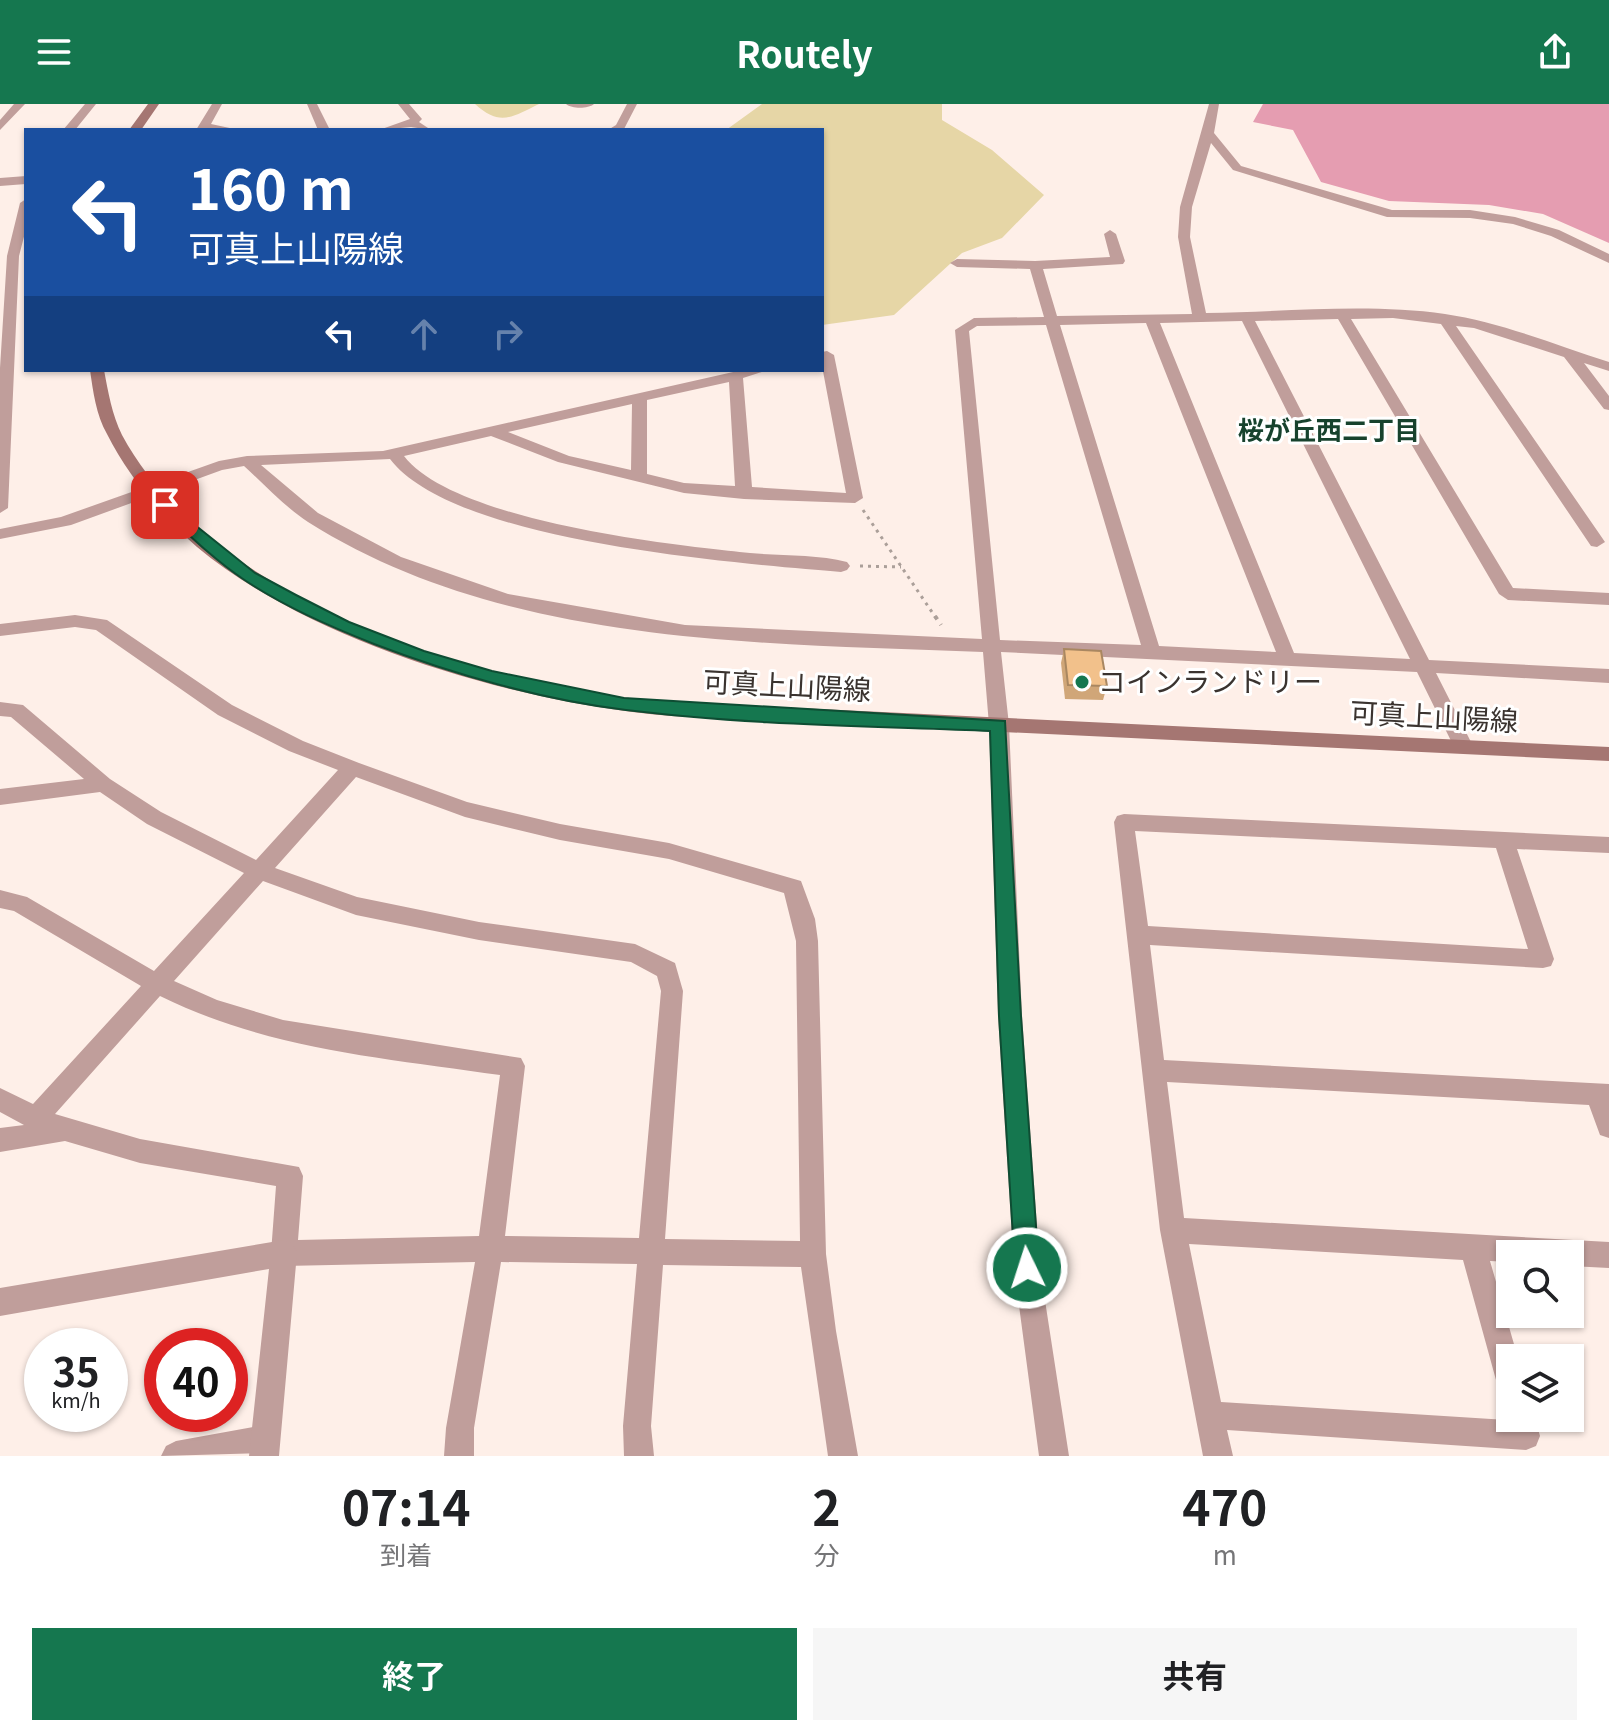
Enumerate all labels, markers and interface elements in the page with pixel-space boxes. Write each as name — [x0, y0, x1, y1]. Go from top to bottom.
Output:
text: Routely — [736, 26, 873, 78]
icon: menu — [32, 30, 76, 74]
icon: share — [1533, 30, 1577, 74]
text: 160 m — [188, 145, 354, 226]
icon: left — [56, 160, 160, 264]
text: 可真上山陽線 — [188, 220, 404, 272]
icon: left — [318, 312, 362, 356]
icon: ahead — [402, 312, 446, 356]
icon: right — [486, 312, 530, 356]
district label: 桜が丘西二丁目 — [1238, 410, 1420, 447]
pin — [131, 471, 199, 539]
icon: arrive — [143, 483, 187, 527]
street label: 可真上山陽線 — [702, 660, 872, 708]
place label: コインランドリー — [1098, 660, 1322, 700]
marker: コインランドリー — [1073, 673, 1091, 691]
street label: 可真上山陽線 — [1349, 691, 1519, 739]
position arrow — [985, 1226, 1069, 1310]
map controls — [1496, 1240, 1584, 1432]
button: search — [1496, 1240, 1584, 1328]
speed limit sign: 40 — [144, 1328, 248, 1432]
text: 35 — [52, 1341, 100, 1399]
button: layers — [1496, 1344, 1584, 1432]
text: km/h — [51, 1385, 101, 1414]
text: 07:14 — [342, 1470, 471, 1540]
text: 2 — [812, 1470, 841, 1540]
text: 470 — [1182, 1470, 1267, 1540]
text: 到着 — [380, 1535, 432, 1572]
text: 分 — [813, 1535, 839, 1572]
text: m — [1213, 1535, 1237, 1572]
button: 終了 — [32, 1628, 797, 1720]
button: 共有 — [813, 1628, 1577, 1720]

